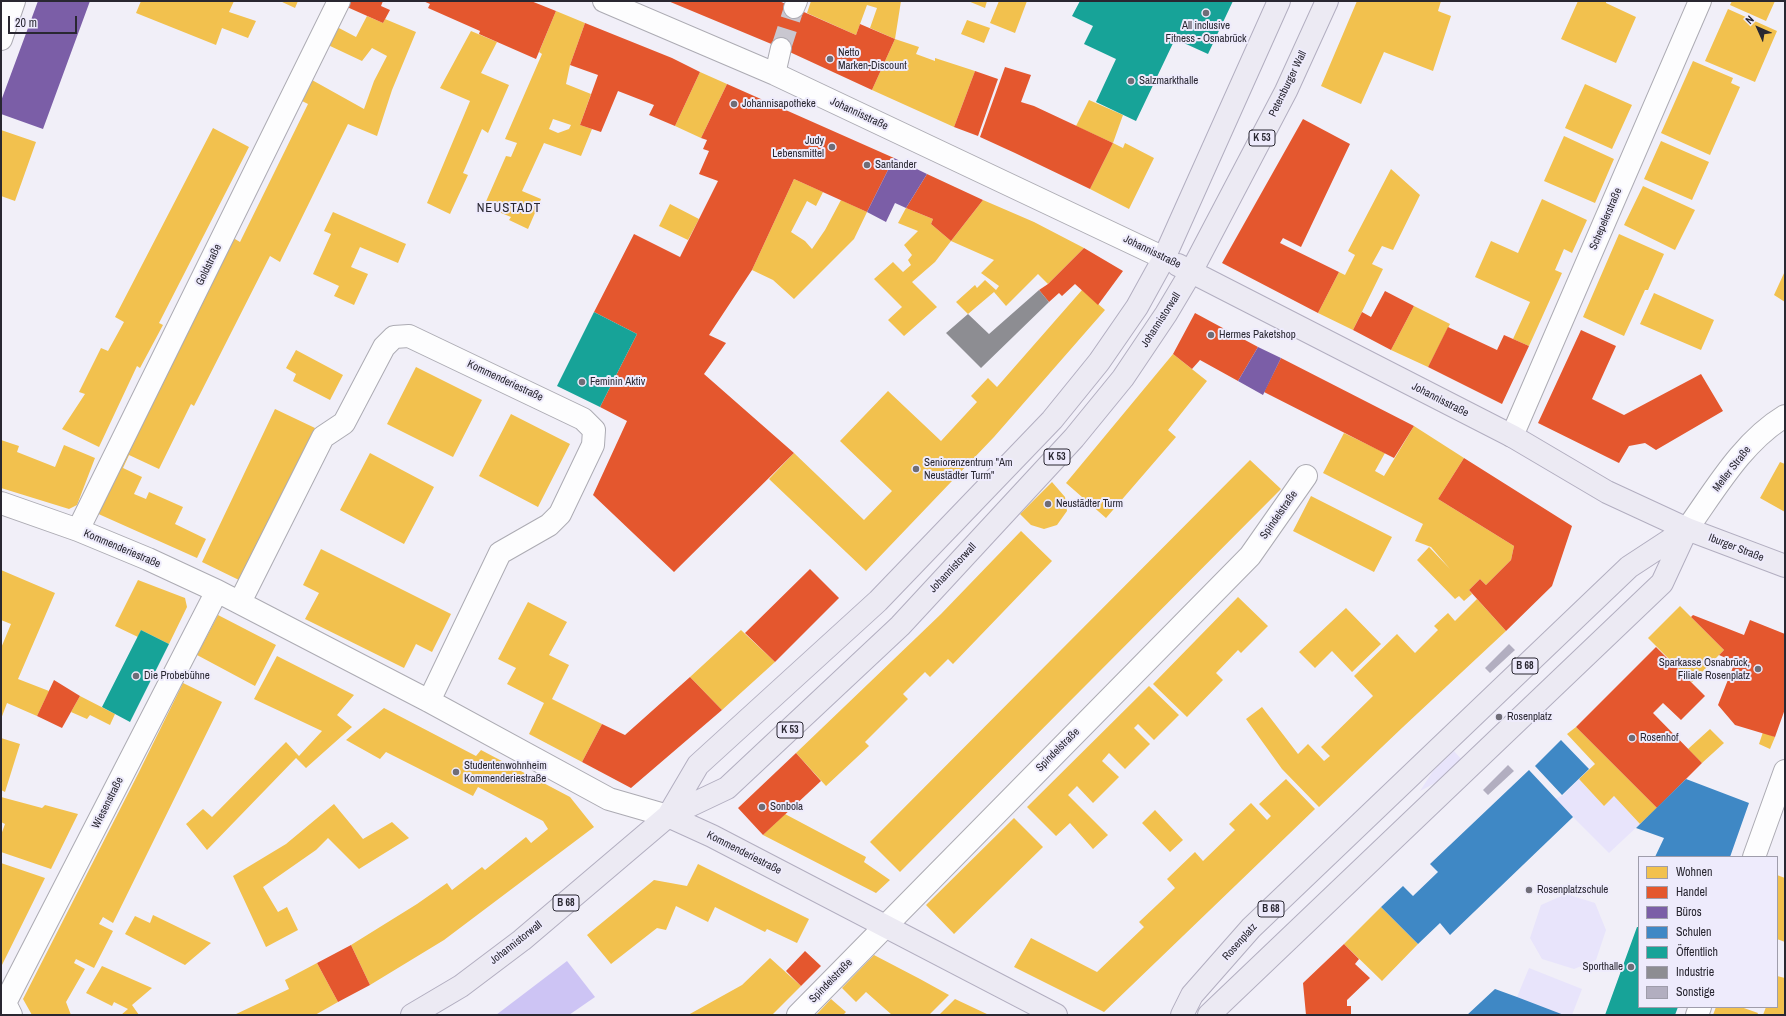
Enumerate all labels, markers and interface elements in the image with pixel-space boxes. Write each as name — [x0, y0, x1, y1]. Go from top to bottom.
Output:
scale bar — [10, 8, 79, 34]
marker: All inclusive Fitness - Osnabrück — [1201, 8, 1211, 18]
north arrow — [1738, 8, 1778, 48]
text: N — [1742, 12, 1757, 27]
text: 20 m — [15, 15, 37, 31]
place label: All inclusive Fitness - Osnabrück — [1165, 19, 1247, 45]
place label: Netto Marken-Discount — [838, 46, 907, 72]
street label: Petersburger Wall — [1266, 49, 1310, 119]
marker: Netto Marken-Discount — [825, 54, 835, 64]
place label: Salzmarkthalle — [1139, 74, 1198, 88]
marker: Salzmarkthalle — [1126, 76, 1136, 86]
street label: Johannisstraße — [828, 95, 890, 133]
place label: Johannisapotheke — [742, 97, 816, 111]
marker: Johannisapotheke — [729, 99, 739, 109]
road number: K 53 — [1249, 130, 1275, 146]
place label: Judy Lebensmittel — [772, 134, 824, 160]
marker: Judy Lebensmittel — [827, 142, 837, 152]
place label: Santander — [875, 158, 917, 172]
marker: Santander — [862, 160, 872, 170]
street label: Schepelerstraße — [1587, 186, 1625, 252]
district label: NEUSTADT — [477, 201, 541, 217]
street label: Johannisstraße — [1121, 232, 1183, 272]
street label: Goldstraße — [193, 242, 225, 288]
street label: Johannistorwall — [1138, 290, 1184, 350]
place label: Hermes Paketshop — [1219, 328, 1296, 342]
marker: Hermes Paketshop — [1206, 330, 1216, 340]
street label: Kommenderiestraße — [465, 358, 545, 404]
place label: Feminin Aktiv — [590, 375, 645, 389]
marker: Feminin Aktiv — [577, 377, 587, 387]
street label: Johannisstraße — [1409, 380, 1471, 420]
street label: Meller Straße — [1710, 444, 1754, 494]
road number: K 53 — [1044, 449, 1070, 465]
place label: Seniorenzentrum "Am Neustädter Turm" — [924, 456, 1012, 482]
marker: Seniorenzentrum "Am Neustädter Turm" — [911, 464, 921, 474]
street label: Spindelstraße — [1257, 488, 1301, 542]
place label: Neustädter Turm — [1056, 497, 1123, 511]
marker: Neustädter Turm — [1043, 499, 1053, 509]
street label: Kommenderiestraße — [82, 527, 162, 571]
street label: Iburger Straße — [1706, 531, 1766, 565]
street label: Johannistorwall — [927, 541, 979, 595]
place label: Sparkasse Osnabrück, Filiale Rosenplatz — [1659, 656, 1750, 682]
road number: B 68 — [1512, 658, 1538, 674]
marker: Sparkasse Osnabrück, Filiale Rosenplatz — [1753, 664, 1763, 674]
place label: Die Probebühne — [144, 669, 210, 683]
marker: Die Probebühne — [131, 671, 141, 681]
place label: Rosenplatz — [1507, 710, 1552, 724]
marker: Rosenplatz — [1494, 712, 1504, 722]
road number: K 53 — [777, 722, 803, 738]
street label: Spindelstraße — [1033, 725, 1083, 775]
place label: Rosenhof — [1640, 731, 1679, 745]
marker: Rosenhof — [1627, 733, 1637, 743]
place label: Studentenwohnheim Kommenderiestraße — [464, 759, 547, 785]
marker: Studentenwohnheim Kommenderiestraße — [451, 767, 461, 777]
street label: Wiesenstraße — [89, 775, 127, 831]
place label: Sonbola — [770, 800, 803, 814]
marker: Sonbola — [757, 802, 767, 812]
street label: Kommenderiestraße — [704, 828, 784, 878]
legend — [1638, 856, 1778, 1008]
text: Wohnen — [1676, 864, 1712, 880]
place label: Rosenplatzschule — [1537, 883, 1608, 897]
text: Handel — [1676, 884, 1707, 900]
marker: Rosenplatzschule — [1524, 885, 1534, 895]
road number: B 68 — [553, 895, 579, 911]
road number: B 68 — [1258, 901, 1284, 917]
text: Büros — [1676, 904, 1702, 920]
street label: Johannistorwall — [487, 919, 545, 967]
street label: Rosenplatz — [1220, 921, 1260, 963]
text: Schulen — [1676, 924, 1712, 940]
text: Öffentlich — [1676, 944, 1718, 960]
street label: Spindelstraße — [807, 956, 855, 1006]
place label: Sporthalle — [1582, 960, 1623, 974]
marker: Sporthalle — [1626, 962, 1636, 972]
text: Industrie — [1676, 964, 1714, 980]
text: Sonstige — [1676, 984, 1715, 1000]

